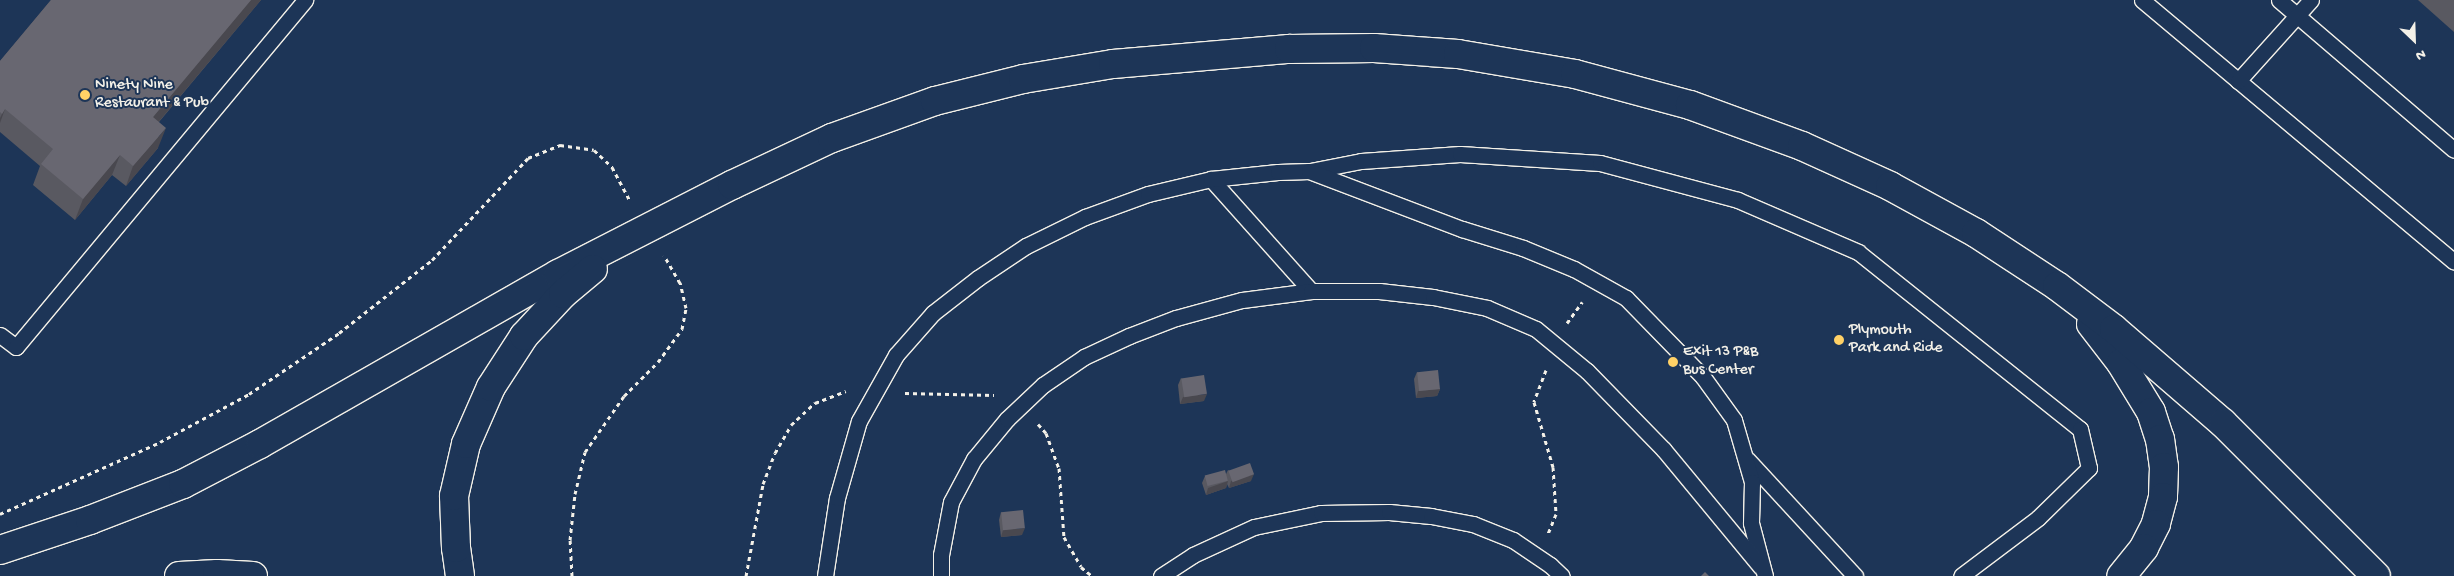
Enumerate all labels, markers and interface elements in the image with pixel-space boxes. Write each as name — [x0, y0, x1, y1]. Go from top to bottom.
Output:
north arrow — [2389, 15, 2439, 65]
text: N — [2413, 45, 2428, 64]
place label: Ninety Nine Restaurant & Pub — [95, 76, 209, 114]
marker: Ninety Nine Restaurant & Pub — [79, 89, 91, 101]
place label: Plymouth Park and Ride — [1849, 321, 1942, 359]
marker: Plymouth Park and Ride — [1833, 334, 1845, 346]
place label: Exit 13 P&B Bus Center — [1683, 343, 1758, 381]
marker: Exit 13 P&B Bus Center — [1667, 356, 1679, 368]

